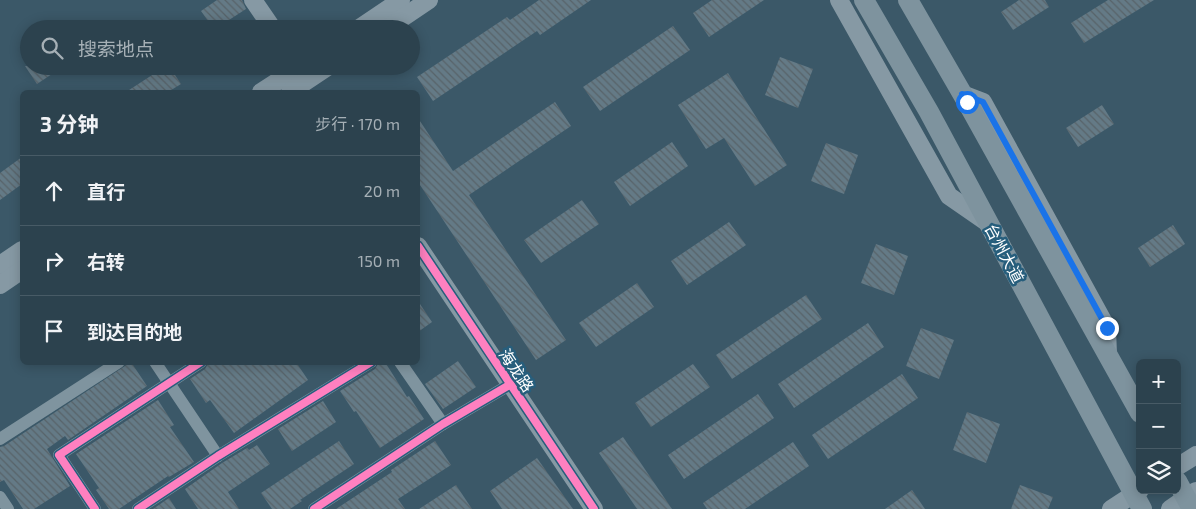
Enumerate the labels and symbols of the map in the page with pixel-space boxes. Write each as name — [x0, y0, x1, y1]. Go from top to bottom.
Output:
route start — [956, 91, 979, 114]
street label: 台州大道 — [982, 220, 1028, 286]
route end — [1096, 317, 1119, 340]
street label: 海龙路 — [496, 345, 538, 395]

